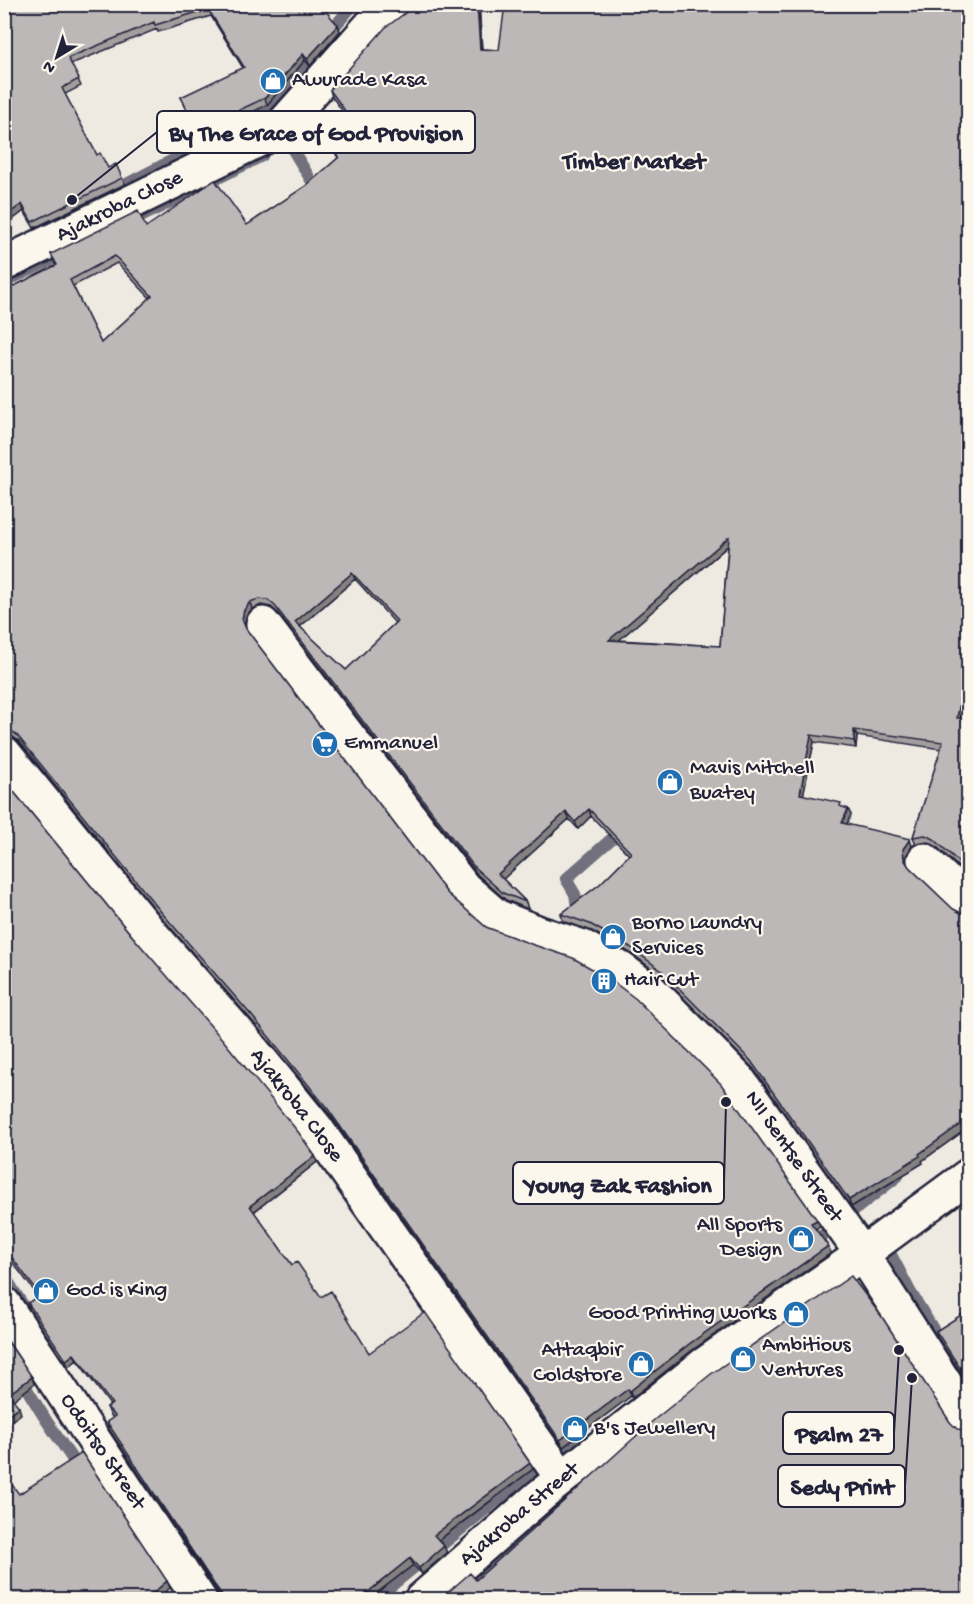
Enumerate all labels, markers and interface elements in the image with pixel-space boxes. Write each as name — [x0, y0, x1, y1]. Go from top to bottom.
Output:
north arrow — [27, 27, 87, 87]
text: N — [40, 55, 60, 77]
shop icon: Awurade Kasa — [258, 66, 288, 96]
place label: Awurade Kasa — [292, 68, 427, 94]
callout: By The Grace of God Provision — [157, 111, 475, 153]
text: By The Grace of God Provision — [168, 121, 464, 150]
district label: Timber Market — [561, 149, 707, 178]
street label: Ajakroba Close — [53, 165, 188, 249]
supermarket icon: Emmanuel — [310, 729, 340, 759]
place label: Emmanuel — [344, 731, 438, 757]
place label: Mavis Mitchell Buatey — [689, 756, 815, 807]
shop icon: Mavis Mitchell Buatey — [655, 767, 685, 797]
place label: Borno Laundry Services — [631, 911, 762, 962]
shop icon: Borno Laundry Services — [598, 922, 628, 952]
building icon: Hair Cut — [589, 966, 619, 996]
place label: Hair Cut — [624, 968, 700, 994]
street label: Ajakroba Close — [243, 1044, 349, 1169]
street label: NII Sentse Street — [738, 1086, 849, 1229]
callout: Young Zak Fashion — [513, 1162, 724, 1204]
text: Young Zak Fashion — [521, 1173, 712, 1202]
place label: All Sports Design — [697, 1213, 783, 1264]
shop icon: All Sports Design — [786, 1224, 816, 1254]
shop icon: God is King — [31, 1276, 61, 1306]
place label: God is King — [66, 1278, 167, 1304]
shop icon: Good Printing Works — [781, 1299, 811, 1329]
place label: Good Printing Works — [588, 1301, 777, 1327]
place label: Ambitious Ventures — [761, 1333, 851, 1384]
place label: Attaqbir Coldstore — [533, 1338, 624, 1389]
shop icon: Ambitious Ventures — [728, 1344, 758, 1374]
shop icon: Attaqbir Coldstore — [626, 1349, 656, 1379]
street label: Odoitso Street — [54, 1389, 152, 1517]
callout: Psalm 27 — [783, 1412, 894, 1454]
shop icon: B's Jewellery — [560, 1414, 590, 1444]
place label: B's Jewellery — [593, 1416, 715, 1442]
text: Psalm 27 — [793, 1422, 884, 1451]
street label: Ajakroba Street — [455, 1456, 587, 1573]
callout: Sedy Print — [778, 1465, 905, 1507]
text: Sedy Print — [790, 1475, 896, 1504]

